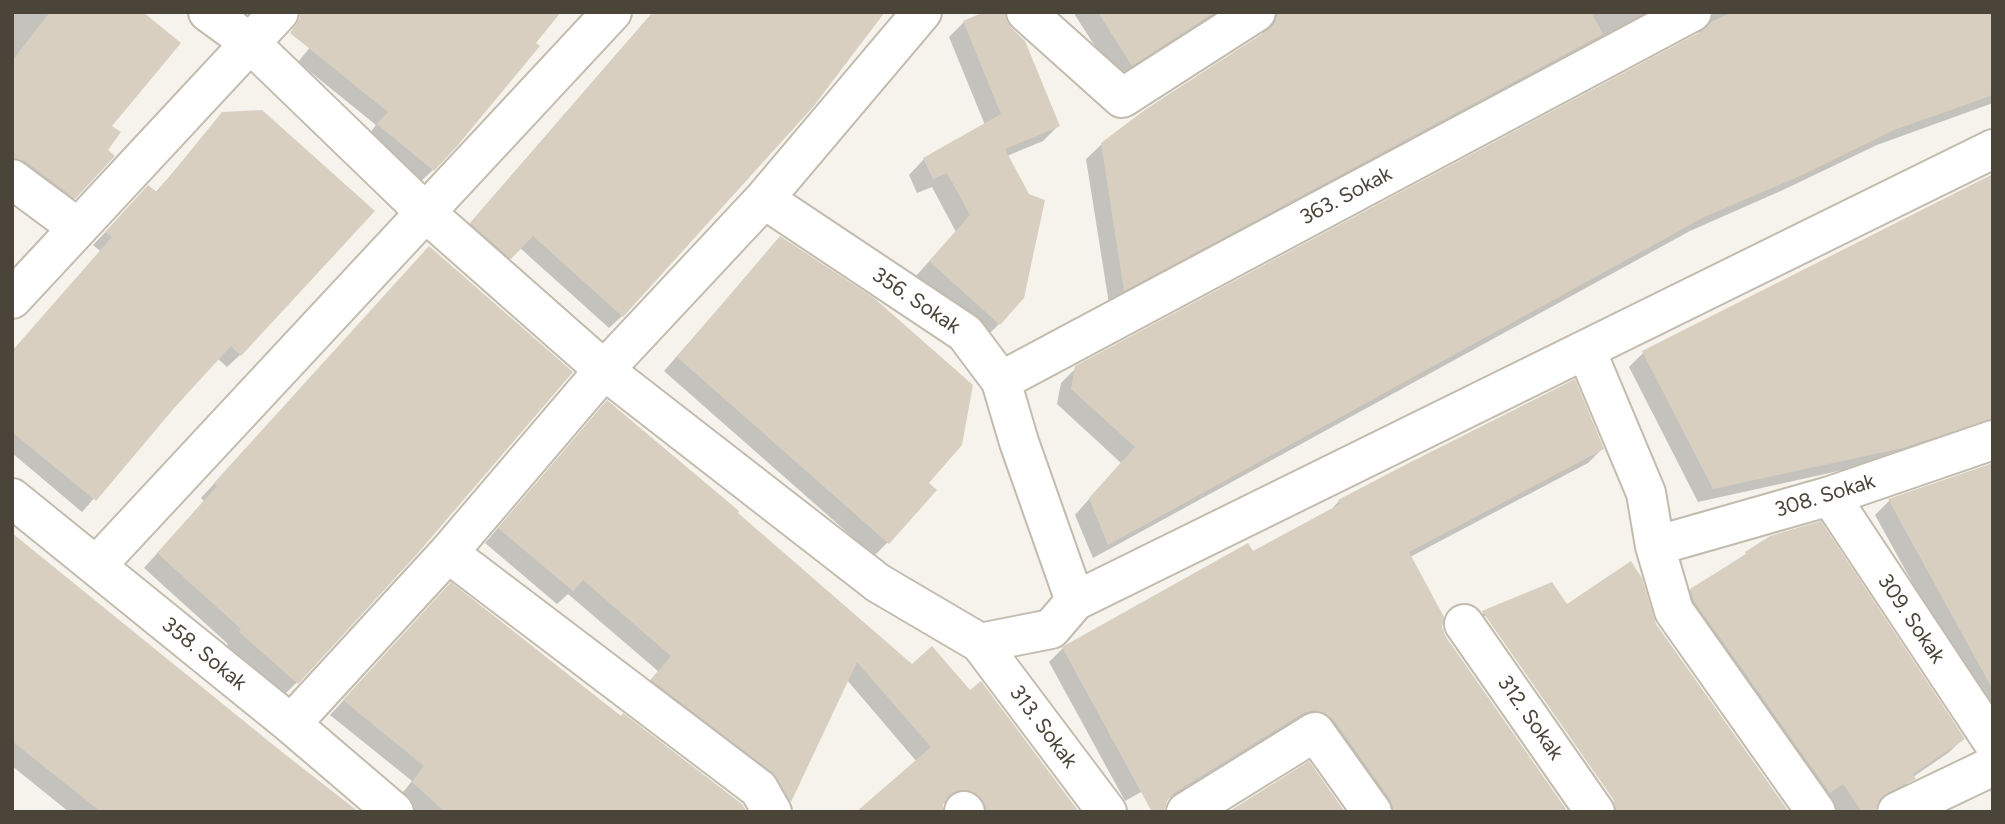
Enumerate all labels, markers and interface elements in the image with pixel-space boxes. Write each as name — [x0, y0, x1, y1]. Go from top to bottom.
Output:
street label: 363. Sokak — [1296, 161, 1396, 231]
street label: 356. Sokak — [867, 262, 965, 340]
street label: 308. Sokak — [1772, 469, 1878, 523]
street label: 309. Sokak — [1872, 570, 1950, 668]
street label: 358. Sokak — [156, 612, 252, 696]
street label: 312. Sokak — [1492, 671, 1568, 765]
street label: 313. Sokak — [1004, 681, 1082, 773]

